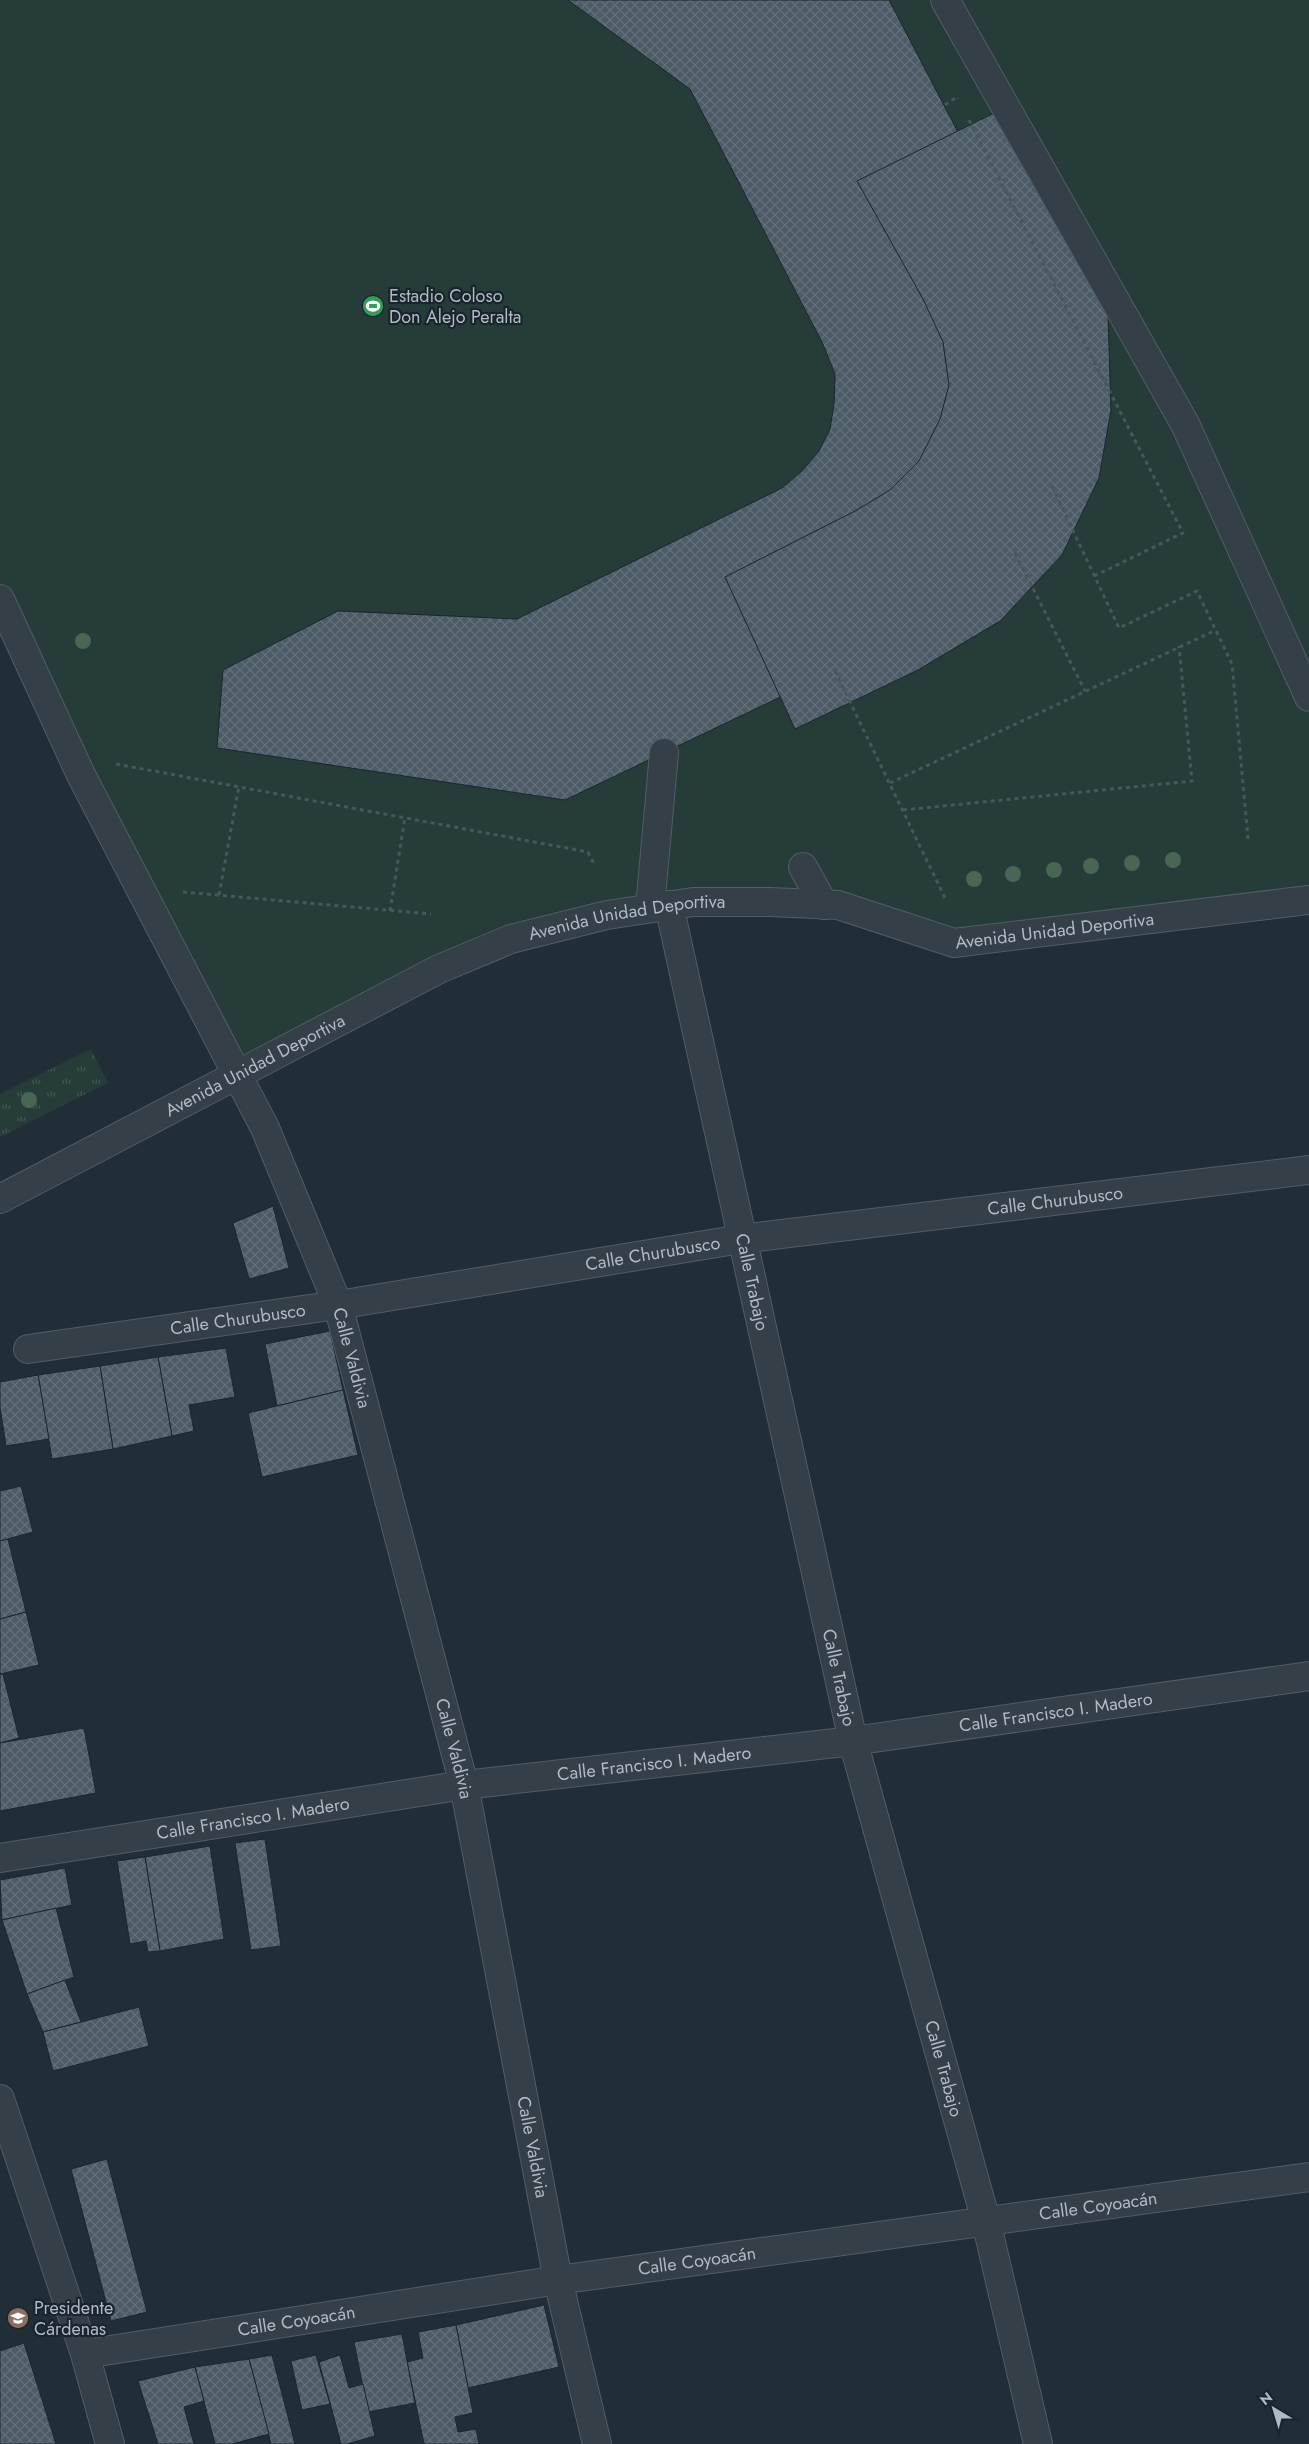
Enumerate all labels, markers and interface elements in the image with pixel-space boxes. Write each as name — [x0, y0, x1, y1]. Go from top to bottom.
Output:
place label: Estadio Coloso Don Alejo Peralta — [389, 283, 521, 330]
sports icon: Estadio Coloso Don Alejo Peralta — [361, 294, 385, 318]
street label: Avenida Unidad Deportiva — [526, 889, 725, 947]
street label: Avenida Unidad Deportiva — [954, 906, 1155, 956]
street label: Avenida Unidad Deportiva — [161, 1007, 350, 1123]
street label: Calle Churubusco — [986, 1180, 1125, 1222]
street label: Calle Churubusco — [583, 1230, 722, 1277]
street label: Calle Trabajo — [729, 1231, 775, 1333]
street label: Calle Churubusco — [169, 1297, 307, 1342]
street label: Calle Valdivia — [326, 1305, 378, 1411]
street label: Calle Trabajo — [816, 1626, 862, 1729]
street label: Calle Francisco I. Madero — [957, 1685, 1154, 1739]
street label: Calle Valdivia — [429, 1696, 479, 1801]
street label: Calle Francisco I. Madero — [556, 1740, 753, 1787]
street label: Calle Francisco I. Madero — [154, 1790, 351, 1846]
street label: Calle Trabajo — [918, 2017, 970, 2120]
street label: Calle Valdivia — [510, 2094, 555, 2200]
street label: Calle Coyoacán — [1038, 2185, 1159, 2227]
street label: Calle Coyoacán — [636, 2240, 758, 2282]
place label: Presidente Cárdenas — [34, 2295, 113, 2342]
street label: Calle Coyoacán — [236, 2299, 357, 2343]
school or university icon: Presidente Cárdenas — [6, 2306, 30, 2330]
north arrow — [1249, 2384, 1299, 2434]
text: N — [1255, 2387, 1277, 2410]

